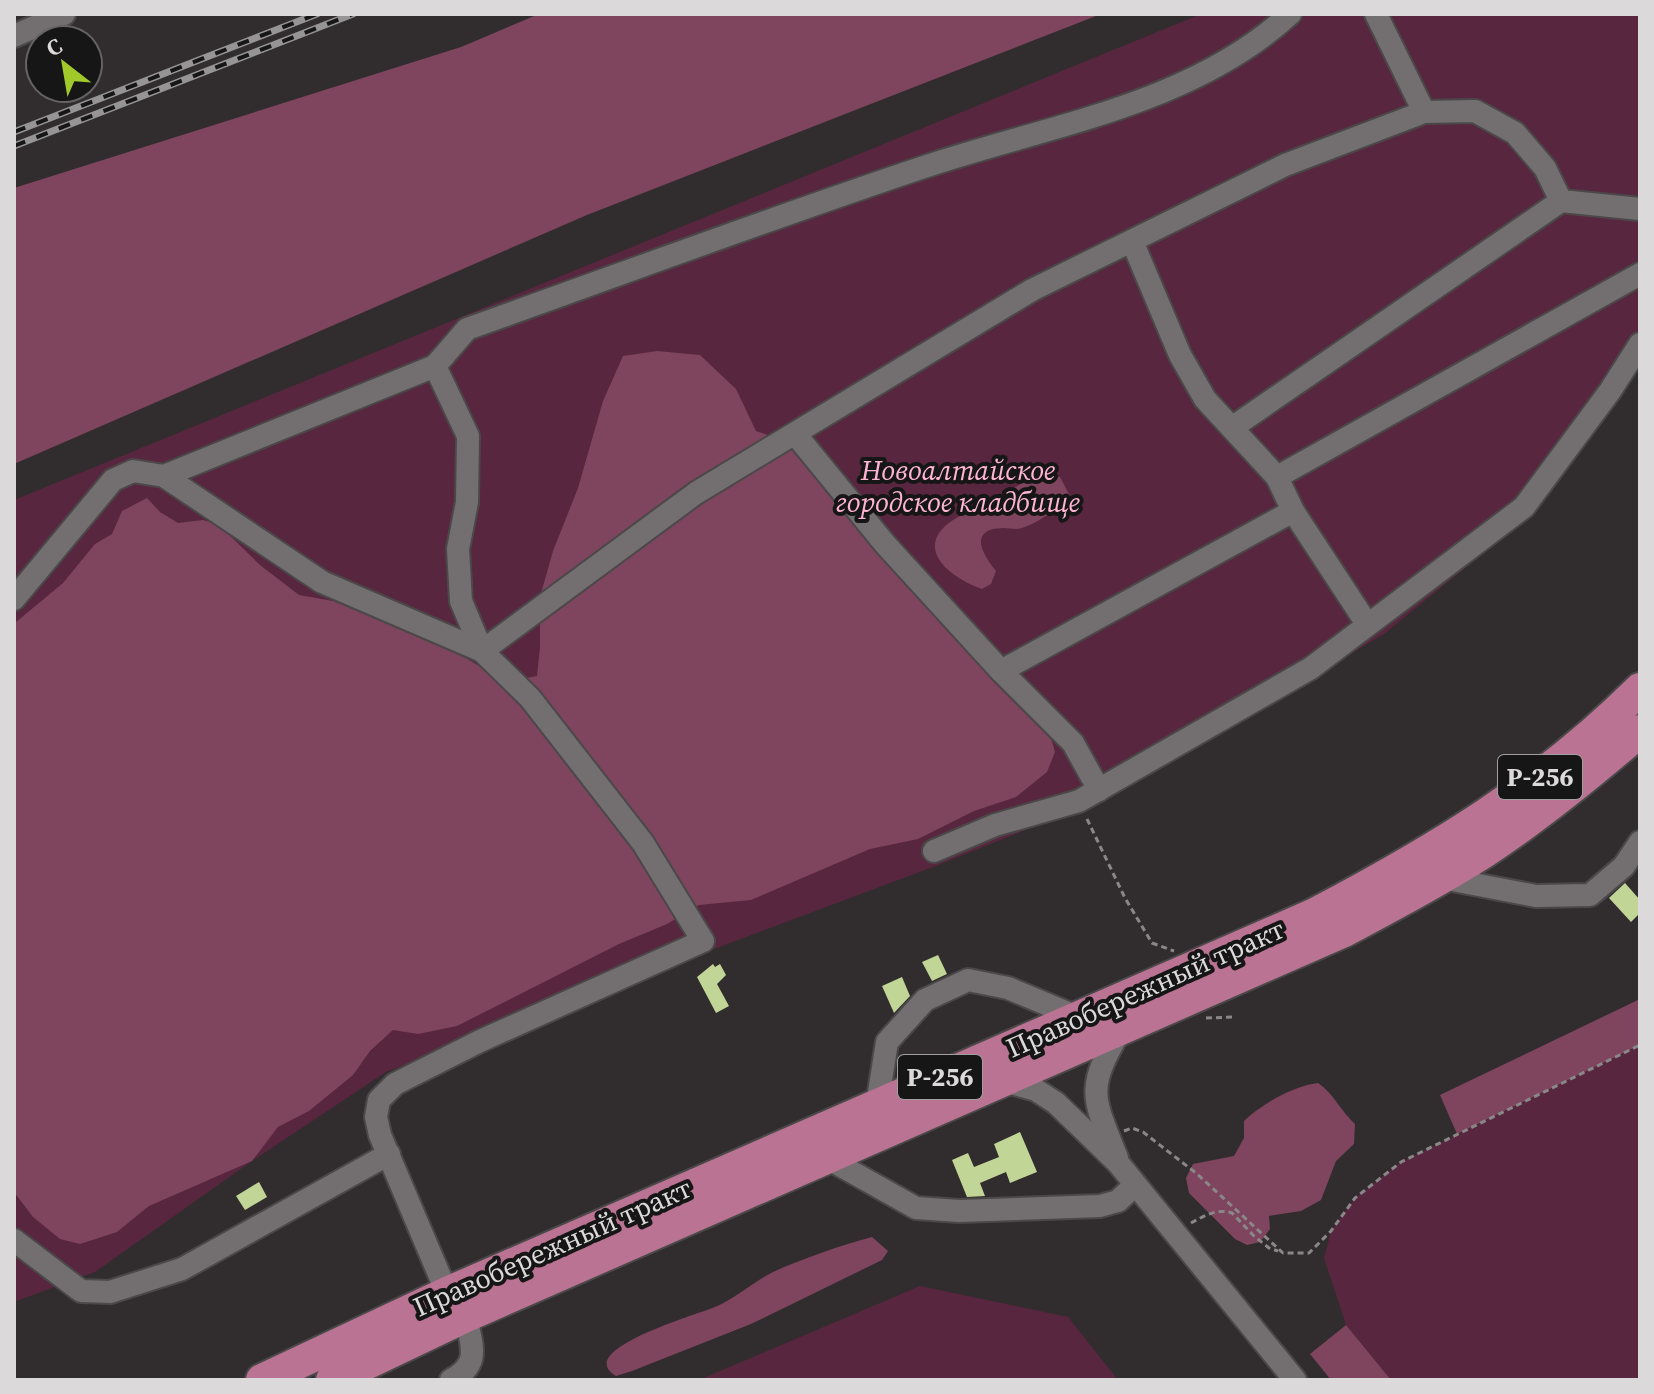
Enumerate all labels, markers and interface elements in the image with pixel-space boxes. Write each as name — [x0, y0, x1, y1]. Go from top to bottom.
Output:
north arrow — [24, 24, 104, 104]
text: С — [40, 30, 68, 63]
park label: Новоалтайское городское кладбище — [836, 451, 1080, 521]
road number: Р-256 — [1498, 755, 1582, 799]
street label: Правобережный тракт — [1000, 909, 1290, 1067]
road number: Р-256 — [898, 1055, 982, 1099]
street label: Правобережный тракт — [407, 1168, 697, 1326]

